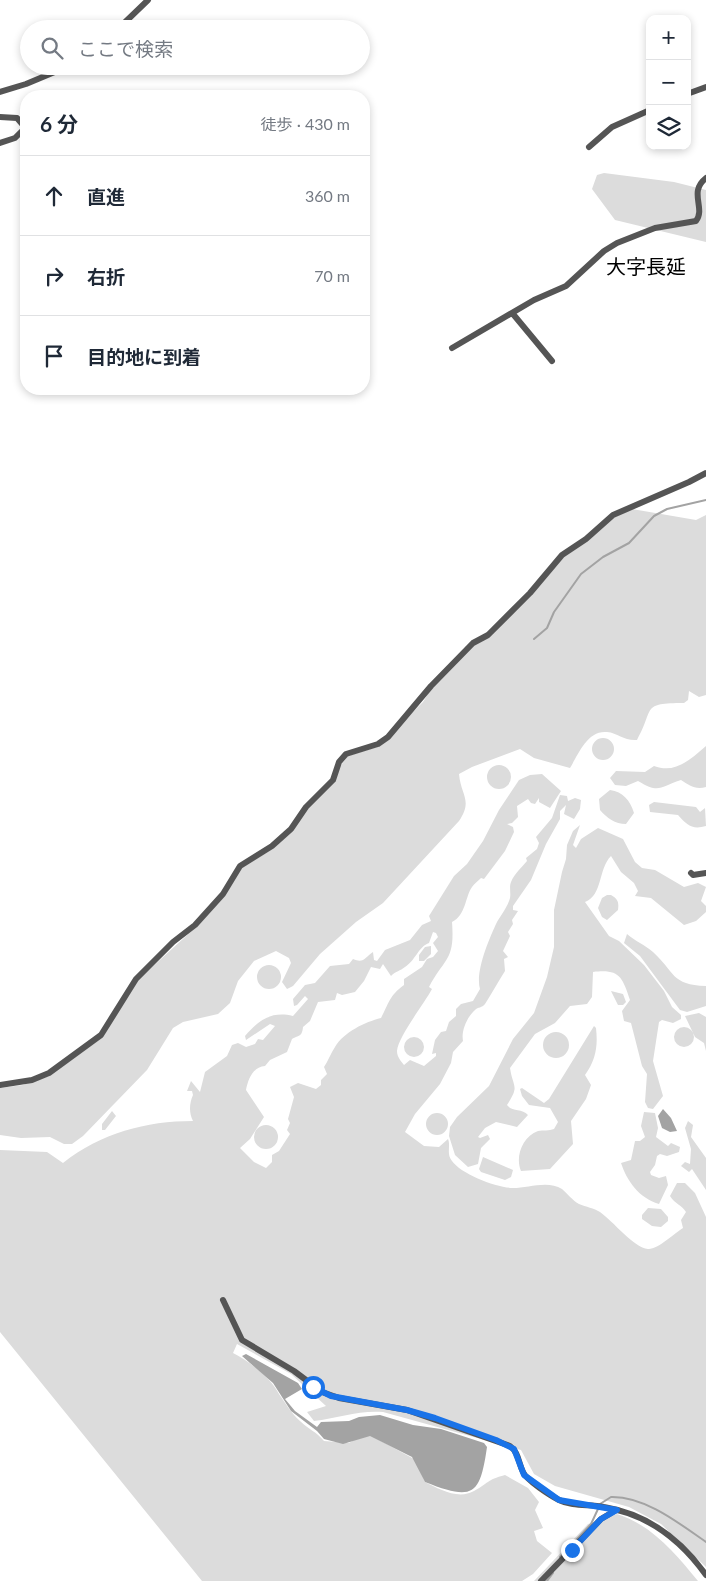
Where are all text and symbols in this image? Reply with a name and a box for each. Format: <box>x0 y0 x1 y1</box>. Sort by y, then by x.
map controls <box>646 15 691 150</box>
button: + <box>646 15 691 60</box>
search box <box>20 20 370 75</box>
icon: search <box>38 34 66 62</box>
text: ここで検索 <box>78 37 173 60</box>
button: − <box>646 60 691 105</box>
button: layers <box>646 105 691 150</box>
text: 6 分 <box>40 111 78 136</box>
text: 徒歩 · 430 m <box>261 114 350 133</box>
icon: ahead <box>40 182 68 210</box>
text: 直進 <box>87 185 125 208</box>
text: 360 m <box>305 186 350 205</box>
district label: 大字長延 <box>606 254 686 278</box>
icon: right <box>40 262 68 290</box>
text: 右折 <box>87 265 125 288</box>
text: 70 m <box>314 266 350 285</box>
icon: arrive <box>40 342 68 370</box>
text: 目的地に到着 <box>87 345 201 368</box>
route start <box>302 1376 325 1399</box>
route end <box>561 1539 584 1562</box>

